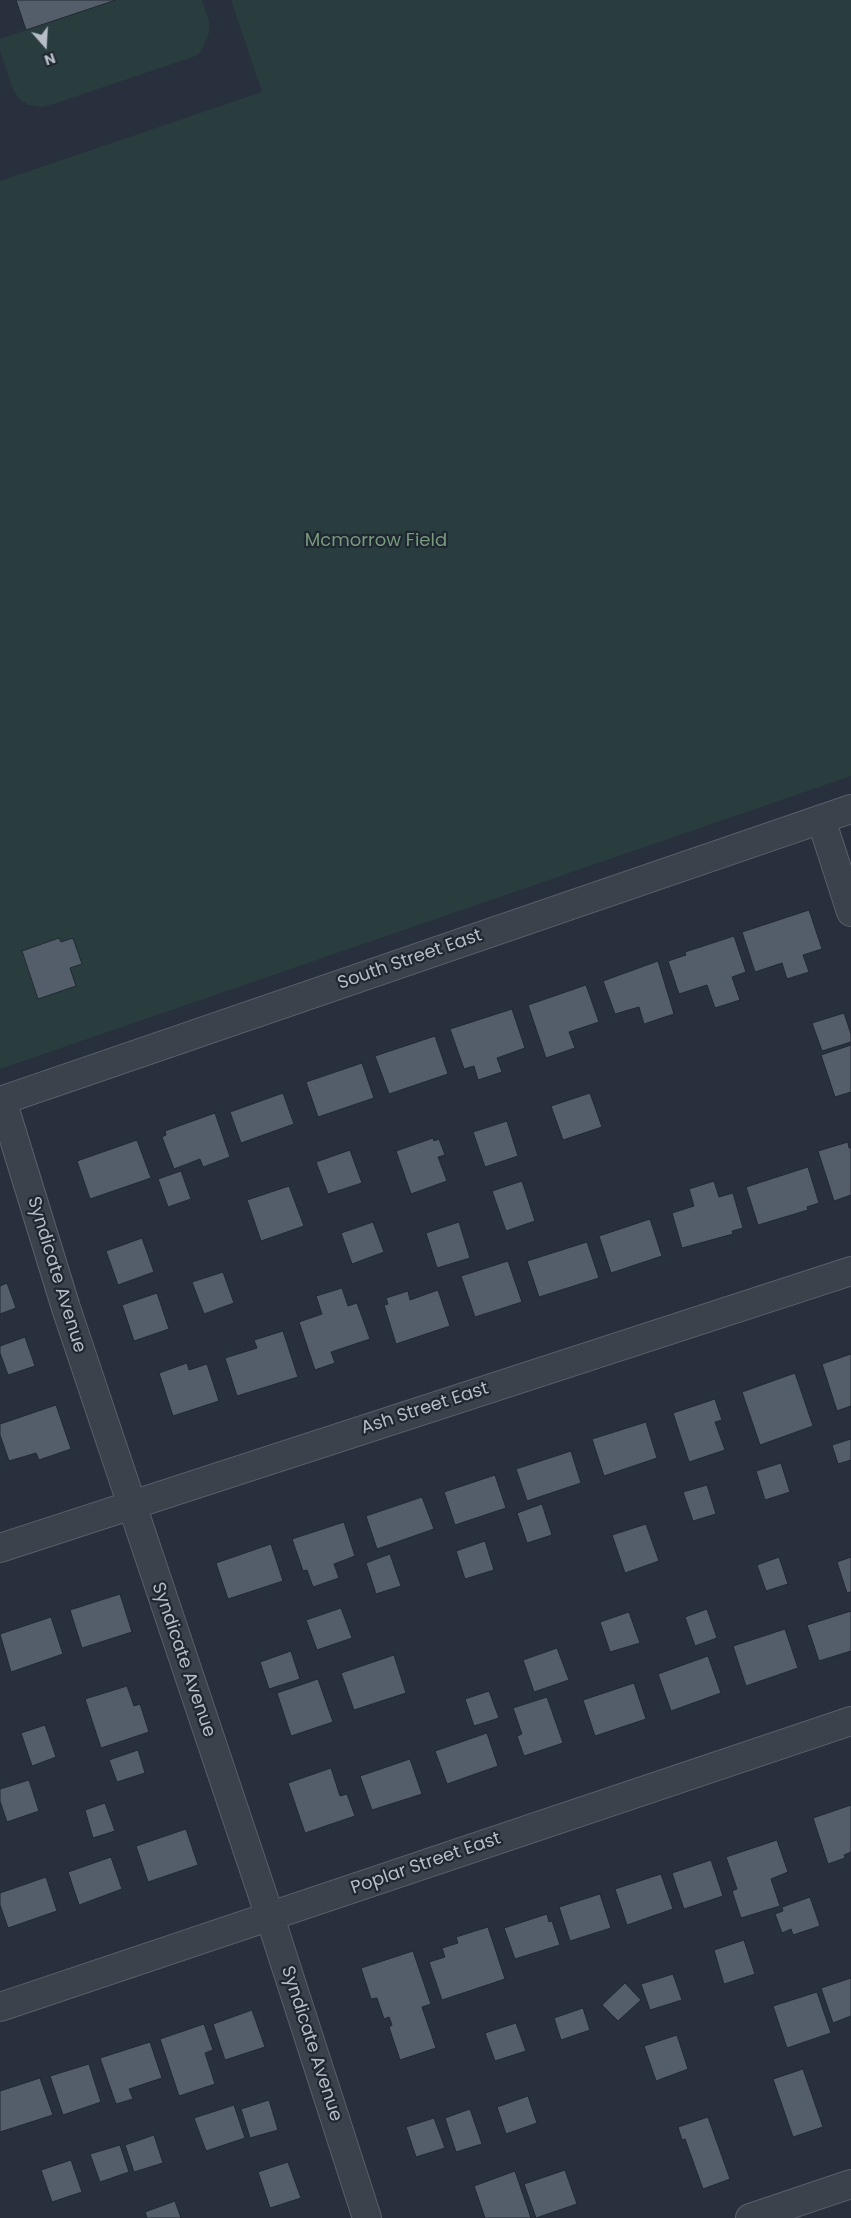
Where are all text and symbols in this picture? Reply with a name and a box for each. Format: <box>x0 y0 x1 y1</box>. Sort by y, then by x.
north arrow <box>20 20 70 70</box>
text: N <box>42 48 58 70</box>
park label: Mcmorrow Field <box>305 530 447 552</box>
street label: South Street East <box>335 925 485 995</box>
street label: Syndicate Avenue <box>22 1194 90 1356</box>
street label: Ash Street East <box>359 1378 491 1440</box>
street label: Syndicate Avenue <box>146 1580 220 1740</box>
street label: Poplar Street East <box>348 1828 504 1900</box>
street label: Syndicate Avenue <box>276 1964 346 2124</box>

